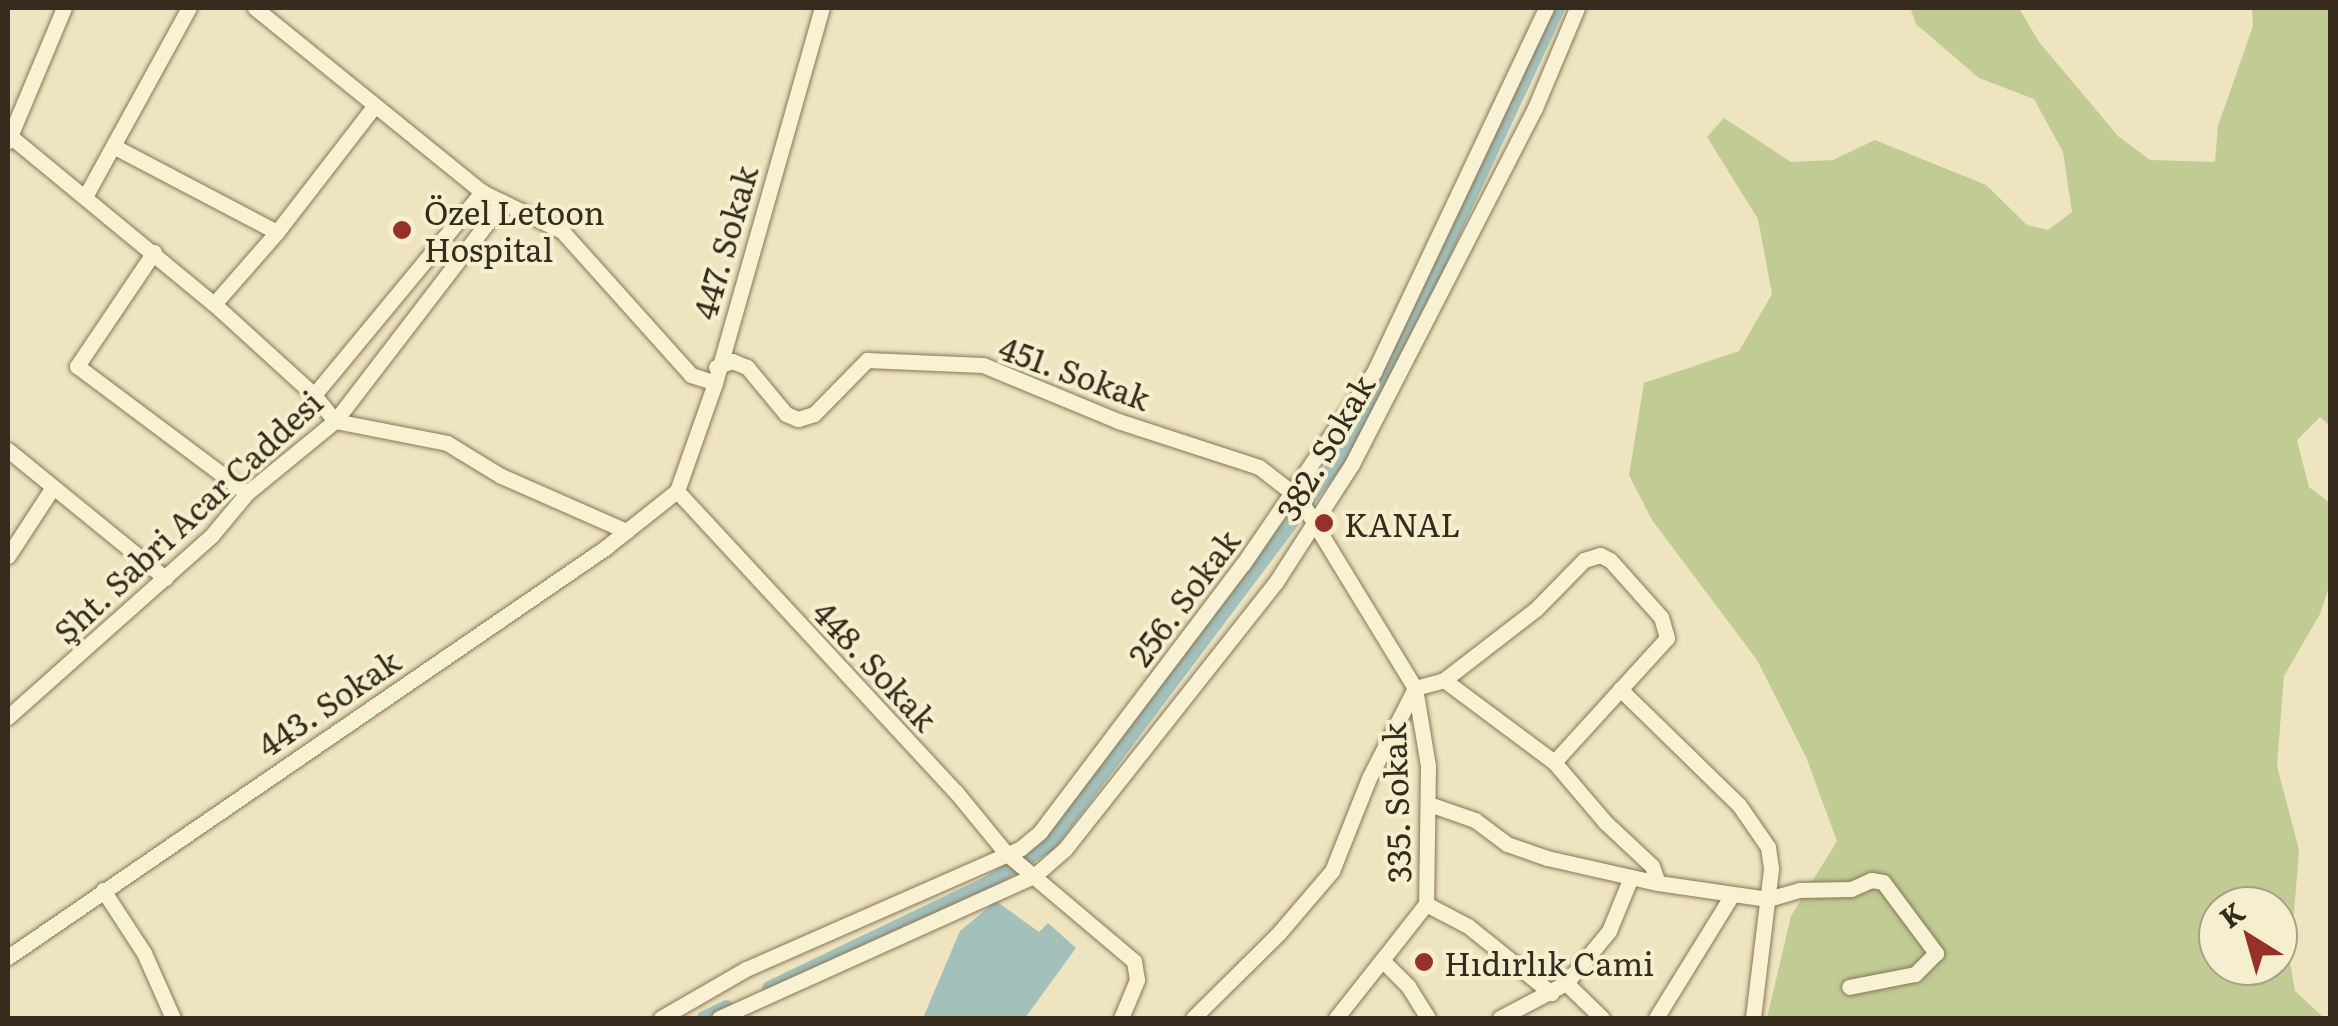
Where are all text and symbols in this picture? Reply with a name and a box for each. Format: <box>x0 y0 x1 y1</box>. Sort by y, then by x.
street label: 447. Sokak <box>684 161 764 323</box>
place label: Özel Letoon Hospital <box>424 193 605 268</box>
marker: Özel Letoon Hospital <box>389 217 415 243</box>
street label: 451. Sokak <box>994 327 1156 417</box>
street label: 382. Sokak <box>1267 368 1381 526</box>
street label: Şht. Sabri Acar Caddesi <box>45 382 329 650</box>
place label: KANAL <box>1344 504 1461 542</box>
marker: KANAL <box>1313 512 1335 534</box>
street label: 256. Sokak <box>1119 521 1247 673</box>
street label: 448. Sokak <box>806 592 946 738</box>
street label: 443. Sokak <box>250 640 406 764</box>
street label: 335. Sokak <box>1373 722 1417 884</box>
north arrow <box>2198 886 2298 986</box>
text: K <box>2210 890 2253 937</box>
place label: Hıdırlık Cami <box>1444 943 1654 981</box>
marker: Hıdırlık Cami <box>1413 951 1435 973</box>

